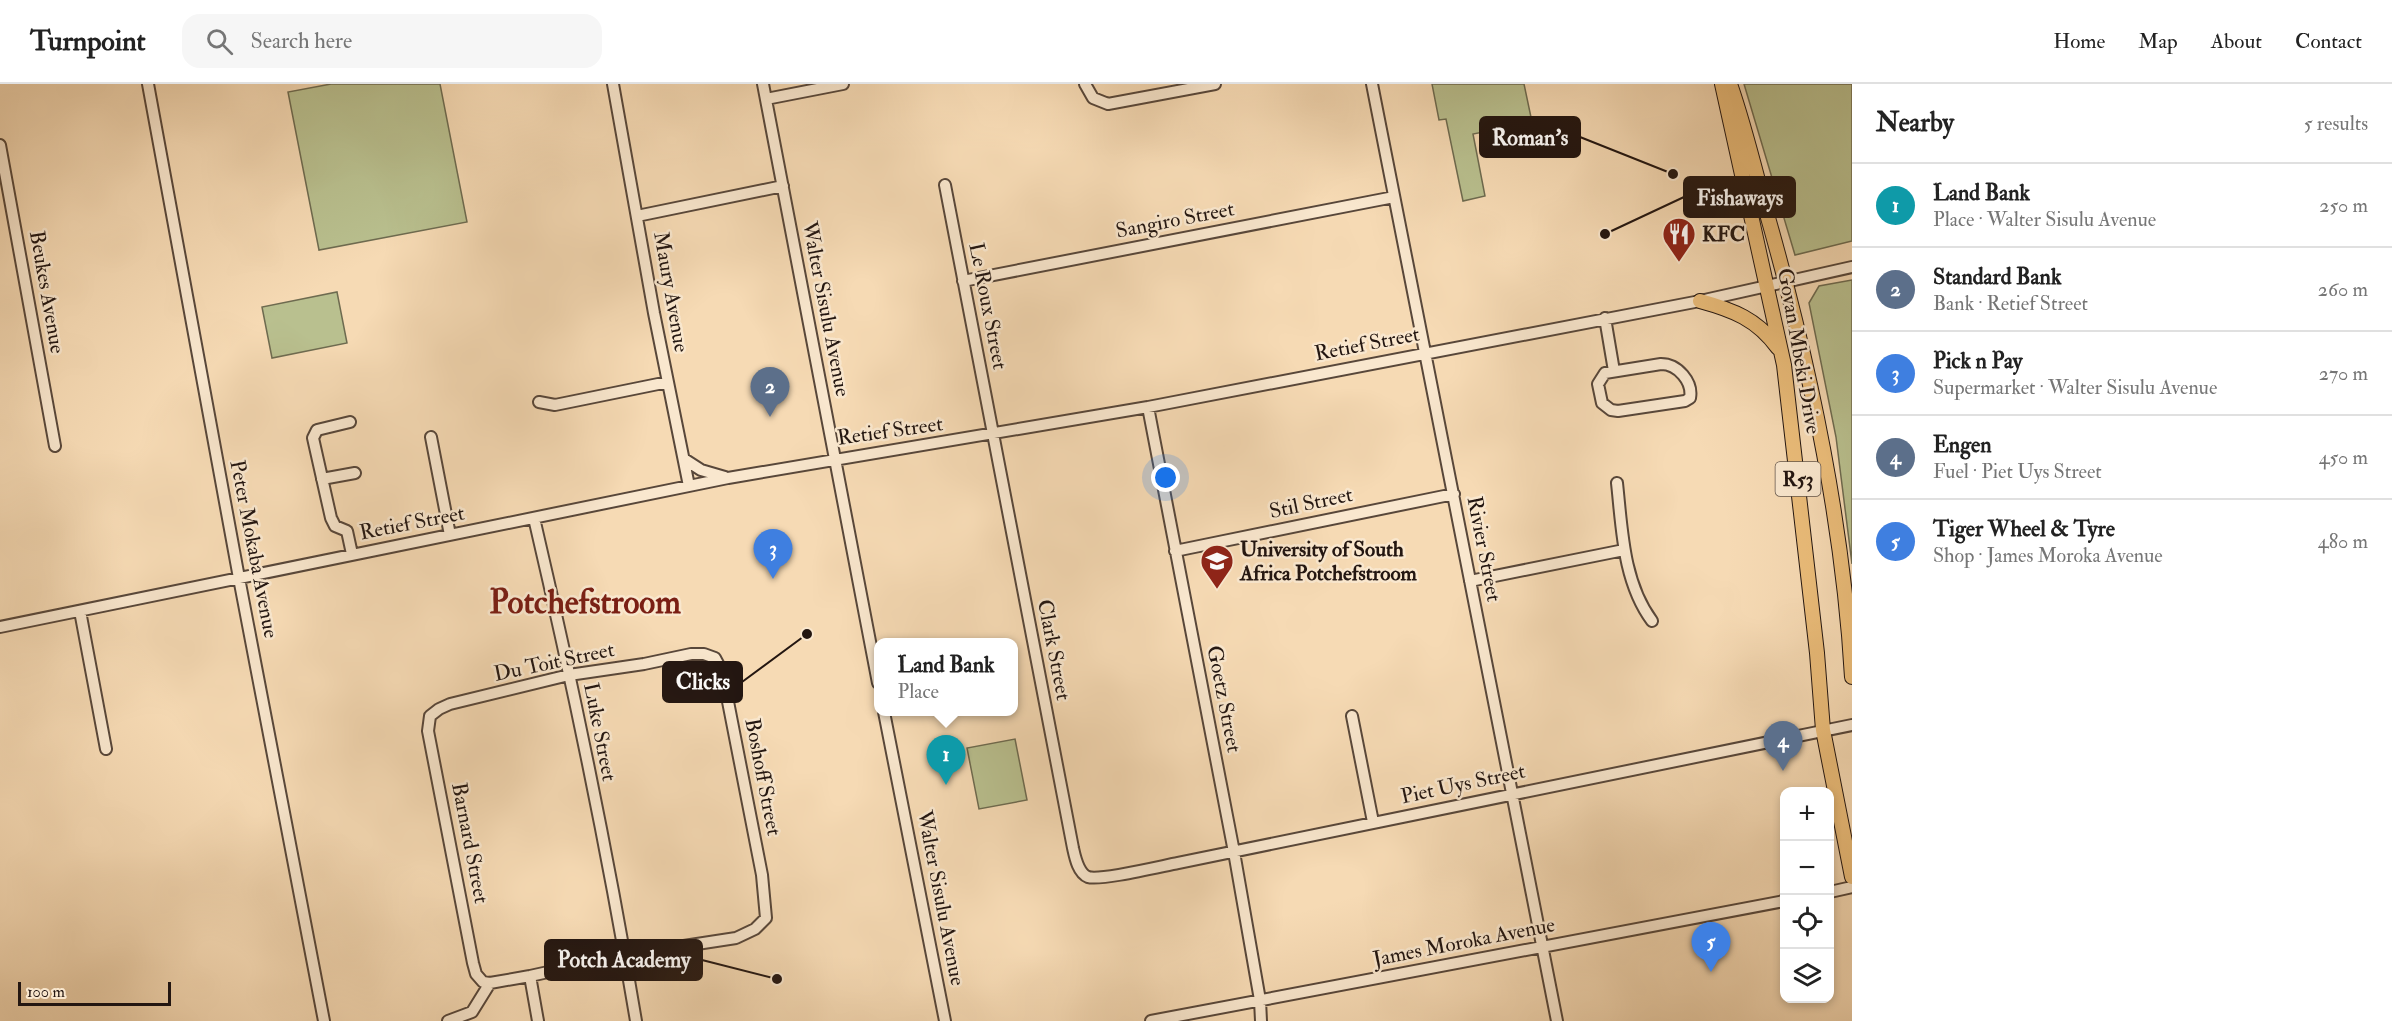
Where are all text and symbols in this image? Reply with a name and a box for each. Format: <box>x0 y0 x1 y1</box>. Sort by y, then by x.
search box <box>182 14 602 68</box>
text: Turnpoint <box>30 24 146 59</box>
icon: search <box>203 25 236 58</box>
text: Search here <box>251 27 352 55</box>
text: Home <box>2053 28 2105 55</box>
text: Map <box>2138 28 2178 55</box>
text: About <box>2211 28 2262 55</box>
text: Contact <box>2295 28 2362 55</box>
text: Nearby <box>1876 107 1954 139</box>
text: 5 results <box>2304 111 2368 136</box>
callout: Roman's <box>1480 117 1580 157</box>
text: Roman's <box>1492 124 1569 152</box>
callout: Fishaways <box>1684 177 1795 217</box>
text: Land Bank <box>1933 179 2030 207</box>
text: Fishaways <box>1697 184 1784 213</box>
text: 1 <box>1892 193 1899 218</box>
text: 250 m <box>2319 193 2368 218</box>
street label: Sangiro Street <box>1114 195 1237 245</box>
text: Place · Walter Sisulu Avenue <box>1933 207 2156 232</box>
restaurant icon: KFC <box>1661 216 1697 263</box>
street label: Walter Sisulu Avenue <box>796 218 856 399</box>
place label: KFC <box>1702 221 1745 248</box>
street label: Beukes Avenue <box>23 228 71 356</box>
street label: Maury Avenue <box>647 230 695 355</box>
street label: Le Roux Street <box>962 240 1014 372</box>
text: Standard Bank <box>1933 263 2061 291</box>
street label: Govan Mbeki Drive <box>1771 266 1827 436</box>
text: 2 <box>1890 277 1901 302</box>
text: 260 m <box>2318 277 2368 302</box>
text: Bank · Retief Street <box>1933 291 2088 316</box>
street label: Retief Street <box>1312 321 1422 367</box>
text: Pick n Pay <box>1933 347 2022 375</box>
text: 3 <box>1892 361 1899 386</box>
text: 270 m <box>2319 361 2368 386</box>
pin: 2 <box>750 368 790 417</box>
text: Supermarket · Walter Sisulu Avenue <box>1933 375 2217 400</box>
street label: Retief Street <box>835 410 945 452</box>
text: Engen <box>1933 431 1992 459</box>
text: 4 <box>1890 445 1901 470</box>
text: 450 m <box>2319 445 2368 470</box>
street label: Peter Mokaba Avenue <box>223 458 285 641</box>
text: Fuel · Piet Uys Street <box>1933 459 2102 484</box>
road number: R53 <box>1776 462 1820 496</box>
your location <box>1151 463 1180 492</box>
street label: Stil Street <box>1267 481 1355 525</box>
street label: Rivier Street <box>1461 494 1507 604</box>
street label: Retief Street <box>357 500 467 546</box>
text: Tiger Wheel & Tyre <box>1933 515 2115 543</box>
text: 5 <box>1891 529 1900 554</box>
text: 480 m <box>2318 529 2368 554</box>
pin: 3 <box>754 530 792 579</box>
place label: University of South Africa Potchefstroom <box>1239 536 1418 587</box>
school or university icon: University of South Africa Potchefstroom <box>1199 543 1235 590</box>
text: Shop · James Moroka Avenue <box>1933 543 2163 568</box>
district label: Potchefstroom <box>489 582 681 623</box>
street label: Clark Street <box>1031 597 1077 703</box>
street label: Du Toit Street <box>491 636 617 688</box>
popup <box>874 638 1018 716</box>
street label: Goetz Street <box>1200 643 1248 755</box>
text: Land Bank <box>897 651 995 679</box>
callout: Clicks <box>663 662 742 702</box>
text: Clicks <box>676 668 731 696</box>
text: Place <box>897 679 939 704</box>
street label: Luke Street <box>577 681 623 784</box>
street label: Boshoff Street <box>738 716 788 838</box>
pin: 4 <box>1764 722 1802 771</box>
pin: 1 <box>926 736 966 785</box>
street label: Piet Uys Street <box>1398 758 1528 810</box>
street label: Barnard Street <box>445 780 495 906</box>
map controls <box>1780 787 1834 1003</box>
button: + <box>1780 787 1834 841</box>
street label: Walter Sisulu Avenue <box>911 807 971 988</box>
button: − <box>1780 841 1834 895</box>
button: locate <box>1780 895 1834 949</box>
street label: James Moroka Avenue <box>1370 911 1557 973</box>
pin: 5 <box>1692 922 1730 972</box>
callout: Potch Academy <box>545 940 702 980</box>
text: Potch Academy <box>557 946 692 975</box>
button: layers <box>1780 949 1834 1003</box>
scale bar <box>18 979 171 1006</box>
text: 100 m <box>27 982 65 1002</box>

